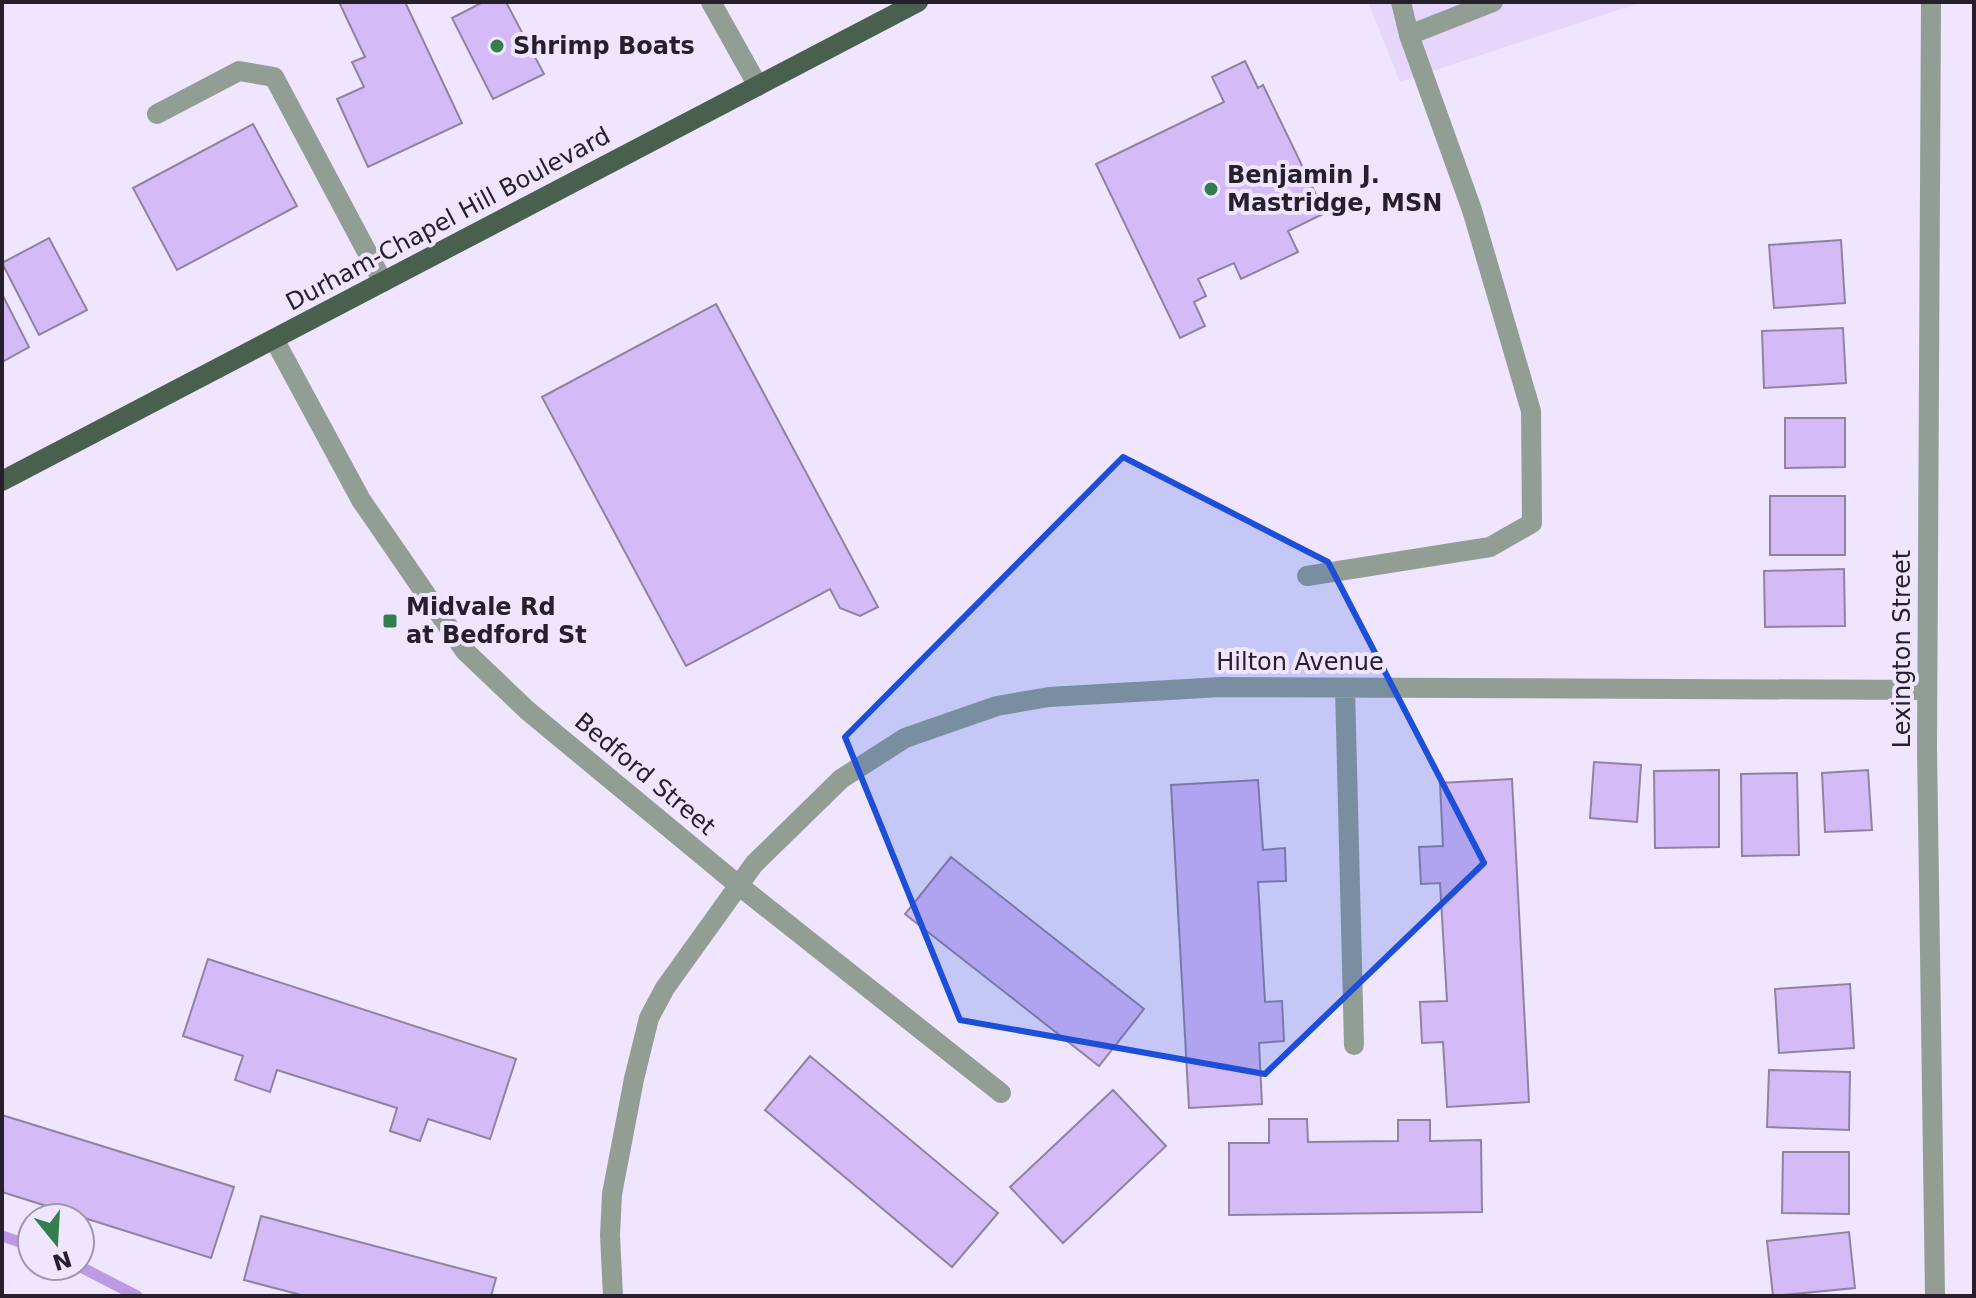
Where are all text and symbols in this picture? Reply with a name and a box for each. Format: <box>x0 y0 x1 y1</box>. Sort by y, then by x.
place label: Shrimp Boats <box>513 32 695 60</box>
marker: Shrimp Boats <box>488 37 506 55</box>
street label: Durham-Chapel Hill Boulevard <box>281 121 615 317</box>
place label: Benjamin J. Mastridge, MSN <box>1227 161 1442 217</box>
marker: Benjamin J. Mastridge, MSN <box>1202 180 1220 198</box>
street label: Lexington Street <box>1888 550 1916 748</box>
place label: Midvale Rd at Bedford St <box>406 593 587 649</box>
marker: Midvale Rd at Bedford St <box>381 612 399 630</box>
street label: Hilton Avenue <box>1216 648 1384 676</box>
street label: Bedford Street <box>569 707 721 841</box>
north arrow <box>16 1202 96 1282</box>
text: N <box>49 1246 75 1275</box>

